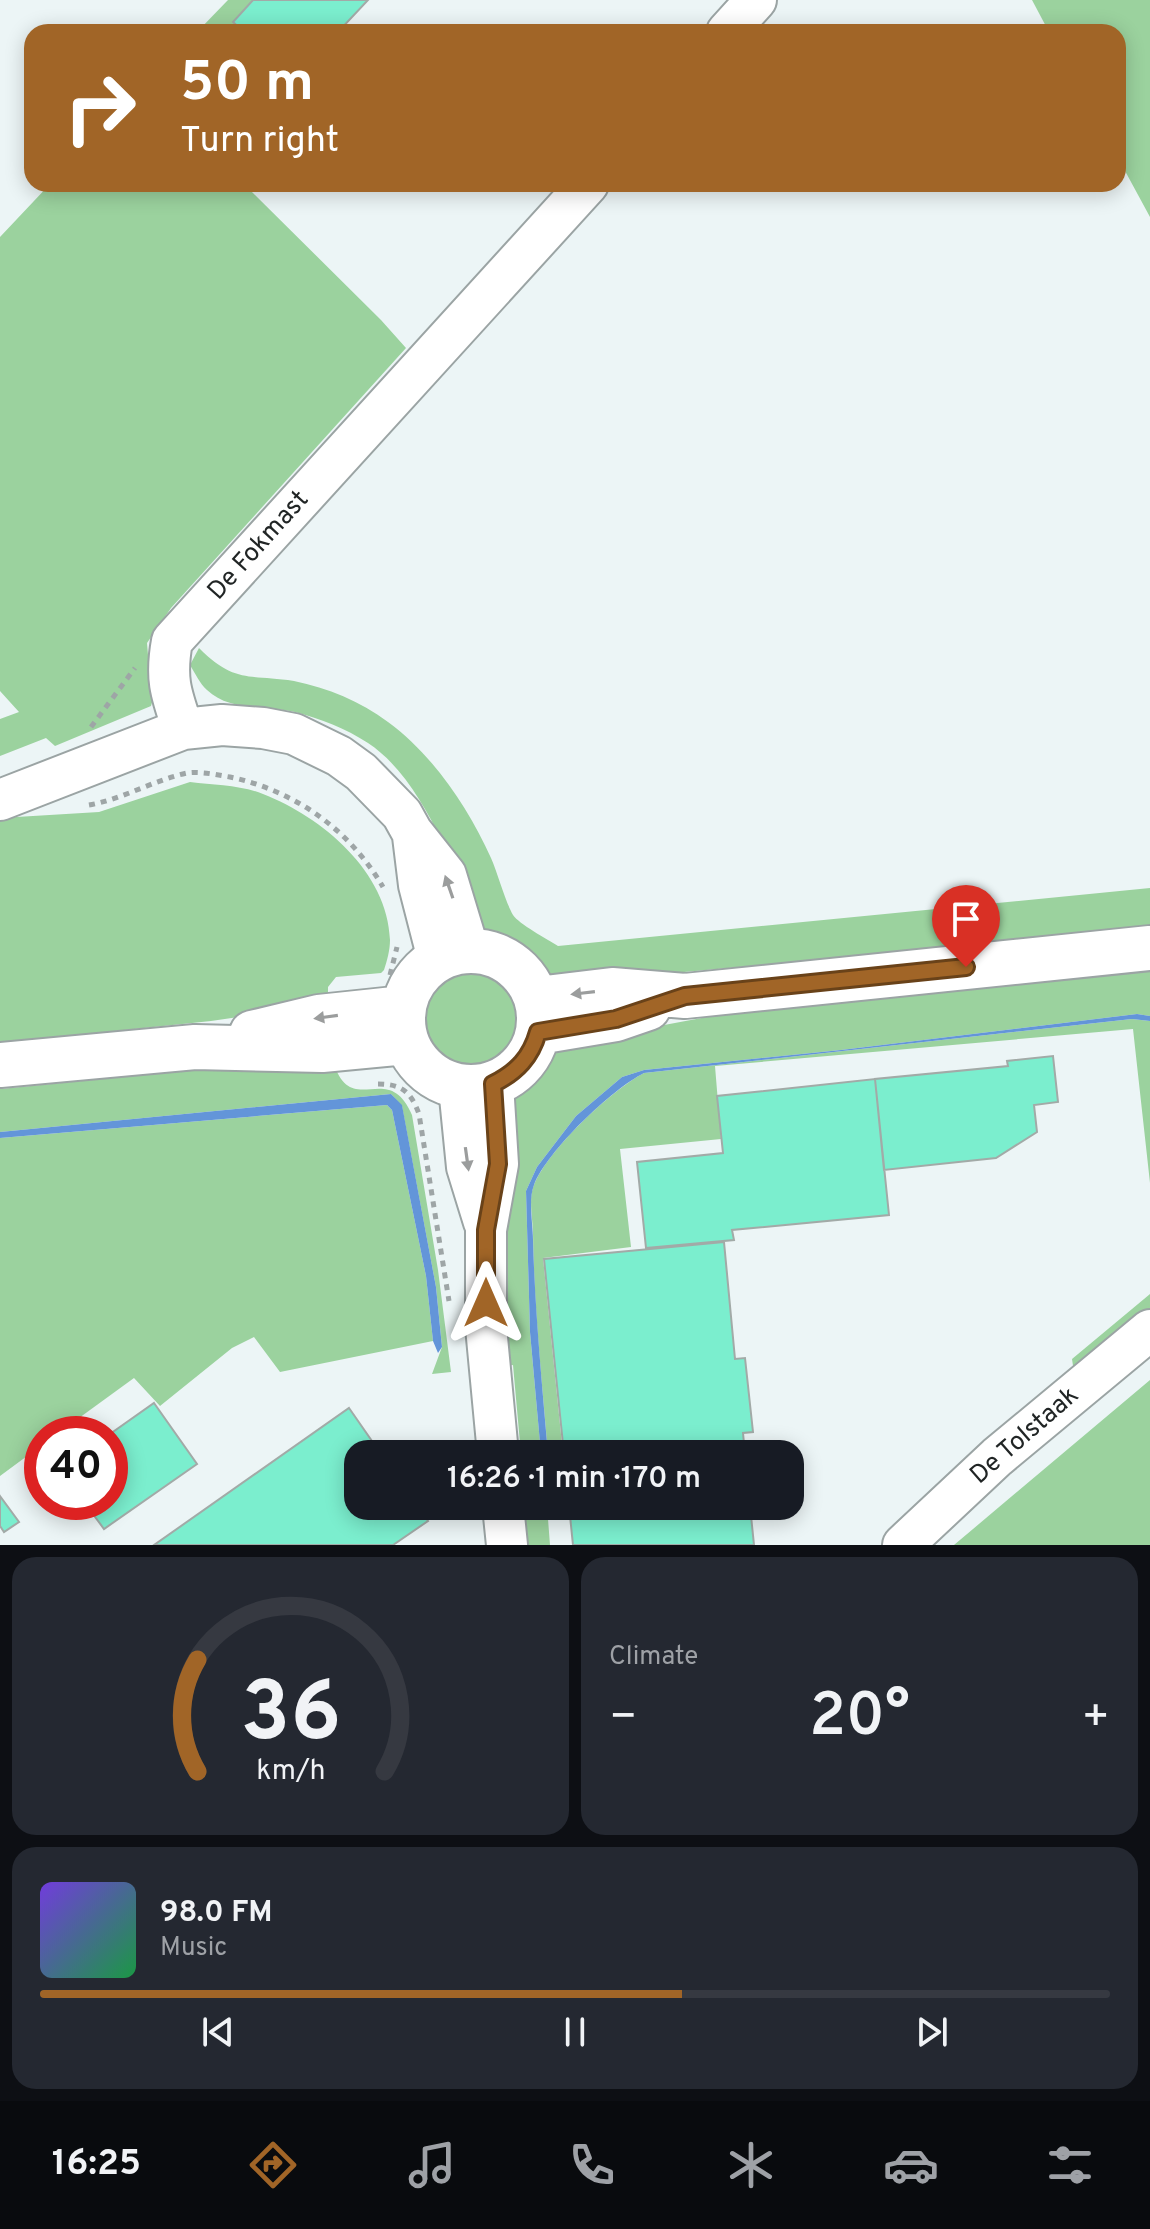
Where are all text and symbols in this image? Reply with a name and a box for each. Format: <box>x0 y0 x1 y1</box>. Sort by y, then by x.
text: 50 m <box>180 50 314 120</box>
icon: right <box>48 56 152 160</box>
text: Turn right <box>180 119 339 165</box>
street label: De Fokmast <box>201 484 317 608</box>
one-way arrow <box>442 875 455 899</box>
pin <box>932 885 1000 967</box>
icon: arrive <box>944 897 988 941</box>
one-way arrow <box>570 987 595 1000</box>
one-way arrow <box>313 1011 338 1024</box>
one-way arrow <box>461 1147 474 1172</box>
position arrow <box>444 1261 528 1345</box>
street label: De Tolstaak <box>964 1380 1086 1492</box>
speed limit sign: 40 <box>24 1416 128 1520</box>
text: 16:26 · 1 min · 170 m <box>447 1461 701 1498</box>
text: Climate <box>609 1641 698 1674</box>
text: 36 <box>240 1665 341 1770</box>
text: 20° <box>809 1681 910 1757</box>
text: − <box>609 1691 637 1747</box>
text: + <box>1082 1691 1110 1747</box>
text: km/h <box>256 1754 325 1790</box>
text: 98.0 FM <box>160 1895 273 1932</box>
text: Music <box>160 1932 227 1965</box>
icon: previous <box>196 2010 240 2054</box>
icon: pause <box>553 2010 597 2054</box>
icon: next <box>910 2010 954 2054</box>
icon: directions <box>245 2137 301 2193</box>
icon: music <box>404 2137 460 2193</box>
icon: phone <box>564 2137 620 2193</box>
icon: climate <box>723 2137 779 2193</box>
icon: car <box>883 2137 939 2193</box>
icon: filters <box>1042 2137 1098 2193</box>
text: 16:25 <box>52 2142 141 2188</box>

